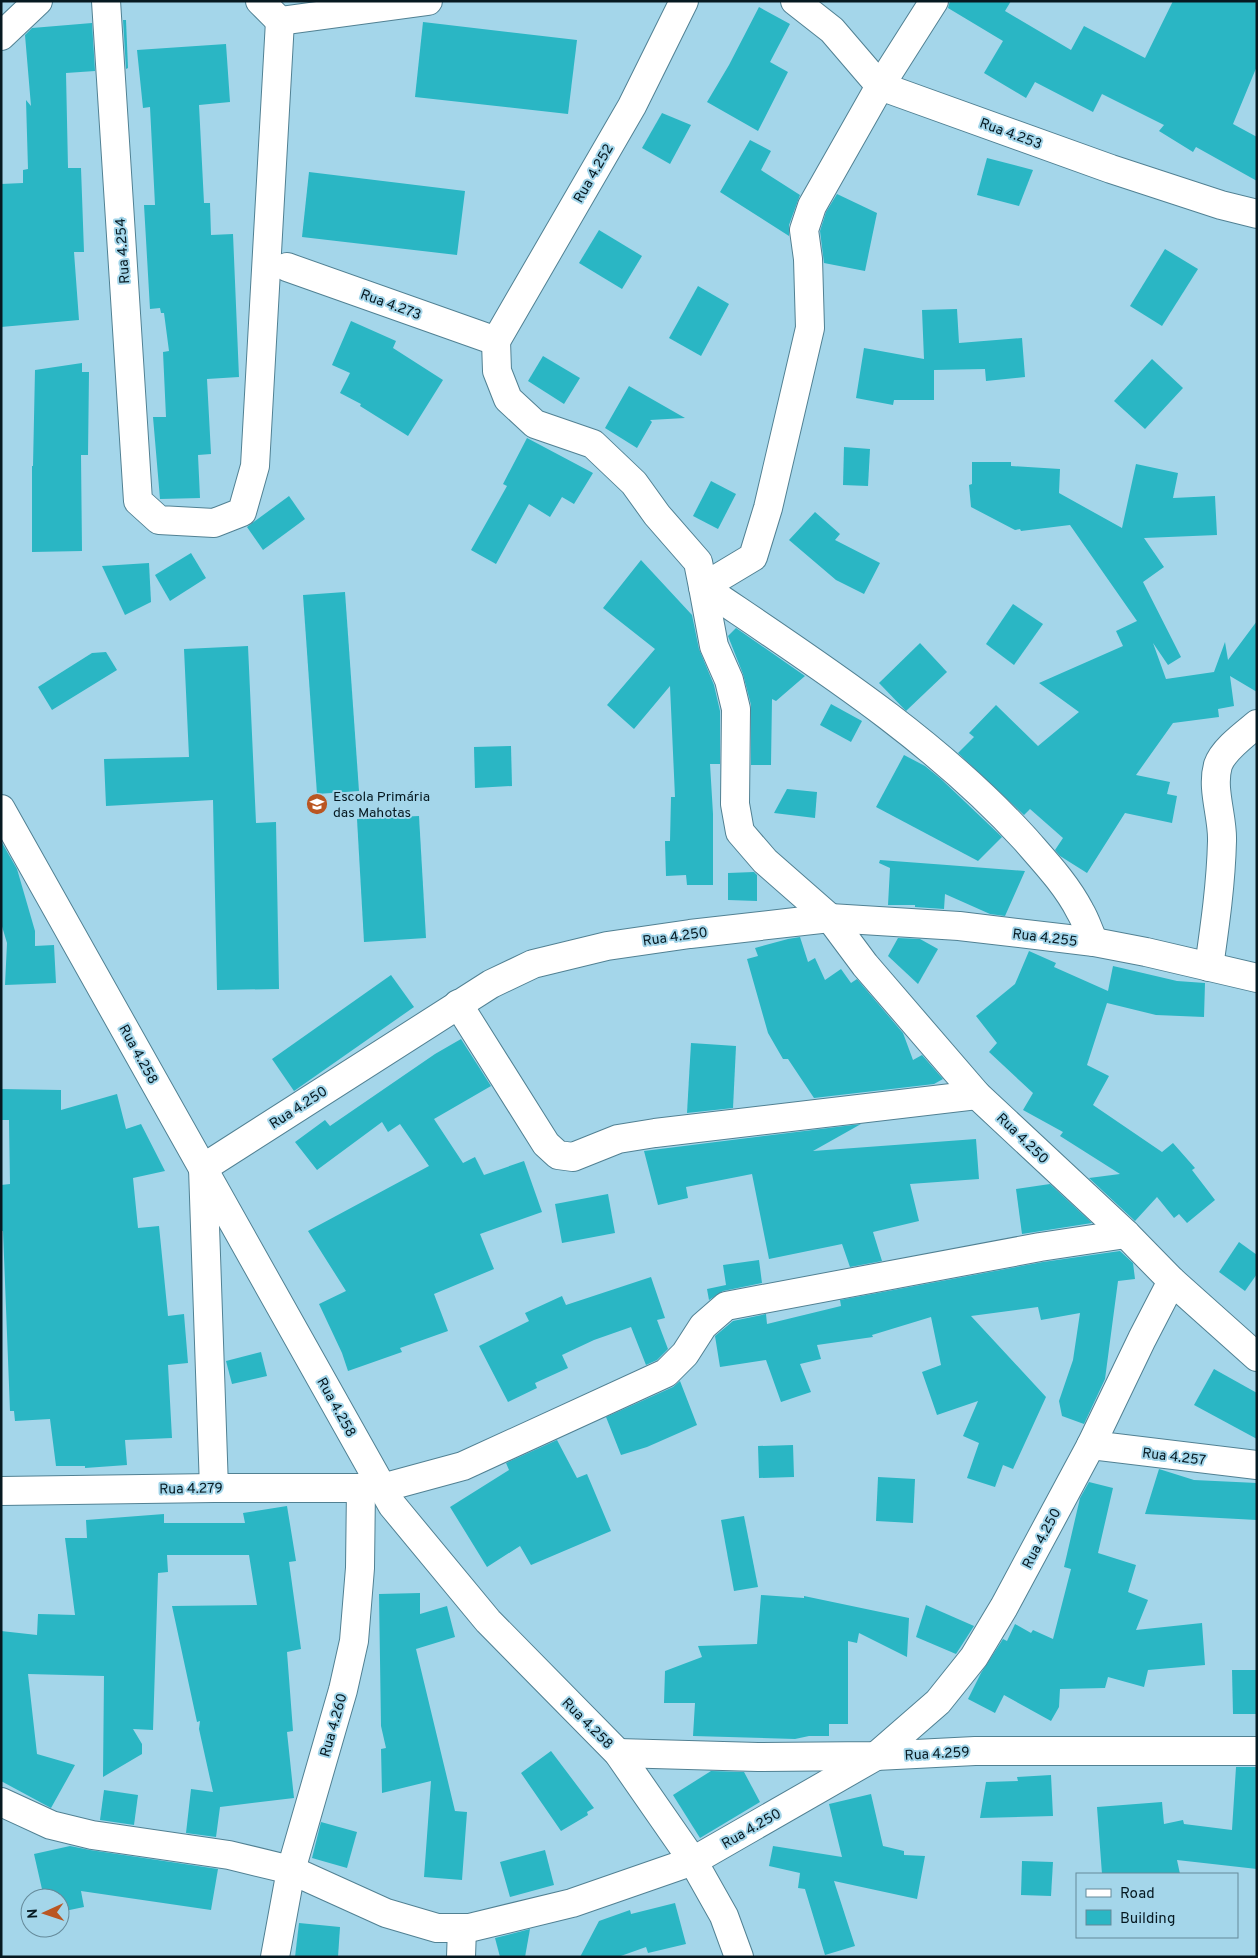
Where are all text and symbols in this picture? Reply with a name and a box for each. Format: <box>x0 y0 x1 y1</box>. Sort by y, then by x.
street label: Rua 4.253 <box>977 115 1044 154</box>
street label: Rua 4.252 <box>571 141 618 206</box>
street label: Rua 4.254 <box>113 217 134 284</box>
street label: Rua 4.273 <box>358 287 423 324</box>
place label: Escola Primária das Mahotas <box>333 789 430 822</box>
school or university icon: Escola Primária das Mahotas <box>305 792 329 816</box>
street label: Rua 4.250 <box>641 924 709 950</box>
street label: Rua 4.255 <box>1011 926 1078 951</box>
street label: Rua 4.258 <box>114 1022 161 1087</box>
street label: Rua 4.250 <box>267 1083 331 1133</box>
street label: Rua 4.250 <box>992 1110 1052 1168</box>
street label: Rua 4.258 <box>312 1375 359 1440</box>
street label: Rua 4.257 <box>1141 1445 1207 1470</box>
street label: Rua 4.279 <box>159 1480 223 1499</box>
street label: Rua 4.250 <box>1019 1506 1065 1572</box>
street label: Rua 4.260 <box>317 1692 352 1759</box>
street label: Rua 4.258 <box>558 1695 616 1753</box>
street label: Rua 4.259 <box>904 1744 970 1765</box>
street label: Rua 4.250 <box>719 1805 784 1853</box>
legend <box>1076 1873 1238 1938</box>
text: Road <box>1120 1885 1155 1904</box>
north arrow <box>20 1888 70 1938</box>
text: N <box>25 1908 42 1919</box>
text: Building <box>1120 1910 1175 1929</box>

